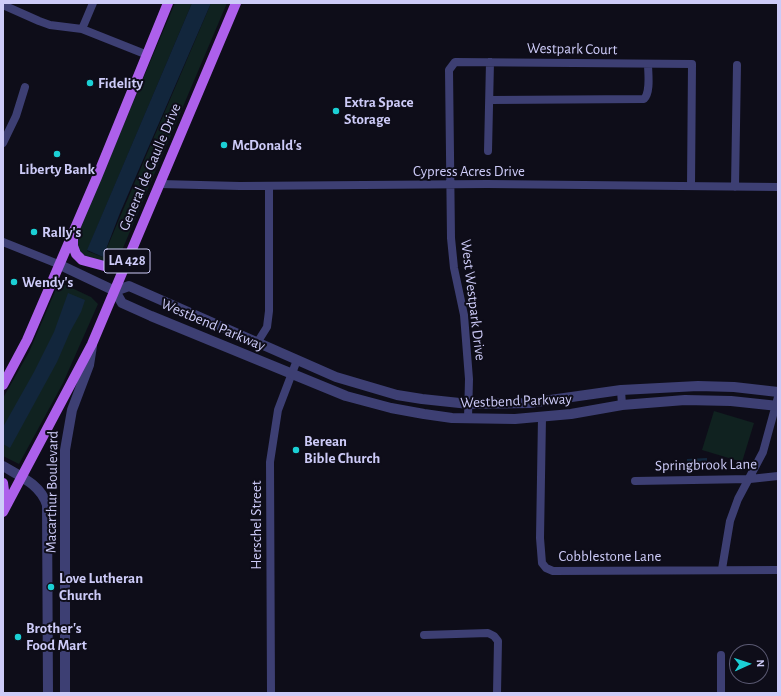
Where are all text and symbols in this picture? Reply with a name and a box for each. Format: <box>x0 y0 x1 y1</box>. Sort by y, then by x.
street label: Westpark Court <box>527 39 617 59</box>
place label: Fidelity <box>98 74 143 92</box>
marker: Fidelity <box>85 78 95 88</box>
place label: Extra Space Storage <box>344 93 413 128</box>
street label: General de Gaulle Drive <box>115 101 185 233</box>
marker: Extra Space Storage <box>331 106 341 116</box>
place label: McDonald's <box>232 136 302 154</box>
marker: McDonald's <box>219 140 229 150</box>
marker: Liberty Bank <box>52 149 62 159</box>
place label: Liberty Bank <box>19 160 95 178</box>
street label: Cypress Acres Drive <box>413 162 525 180</box>
place label: Rally's <box>42 223 81 241</box>
marker: Rally's <box>29 227 39 237</box>
street label: West Westpark Drive <box>457 238 489 362</box>
road number: LA 428 <box>104 249 150 273</box>
place label: Wendy's <box>22 273 73 291</box>
marker: Wendy's <box>9 277 19 287</box>
street label: Westbend Parkway <box>158 295 268 355</box>
street label: Westbend Parkway <box>460 390 572 412</box>
street label: Macarthur Boulevard <box>42 431 62 553</box>
place label: Berean Bible Church <box>304 432 380 467</box>
marker: Berean Bible Church <box>291 445 301 455</box>
street label: Springbrook Lane <box>655 455 757 475</box>
street label: Herschel Street <box>247 480 265 570</box>
street label: Cobblestone Lane <box>558 547 662 565</box>
place label: Love Lutheran Church <box>59 569 143 604</box>
marker: Love Lutheran Church <box>46 582 56 592</box>
place label: Brother's Food Mart <box>26 619 87 654</box>
marker: Brother's Food Mart <box>13 632 23 642</box>
north arrow <box>729 644 769 684</box>
text: N <box>755 659 766 668</box>

